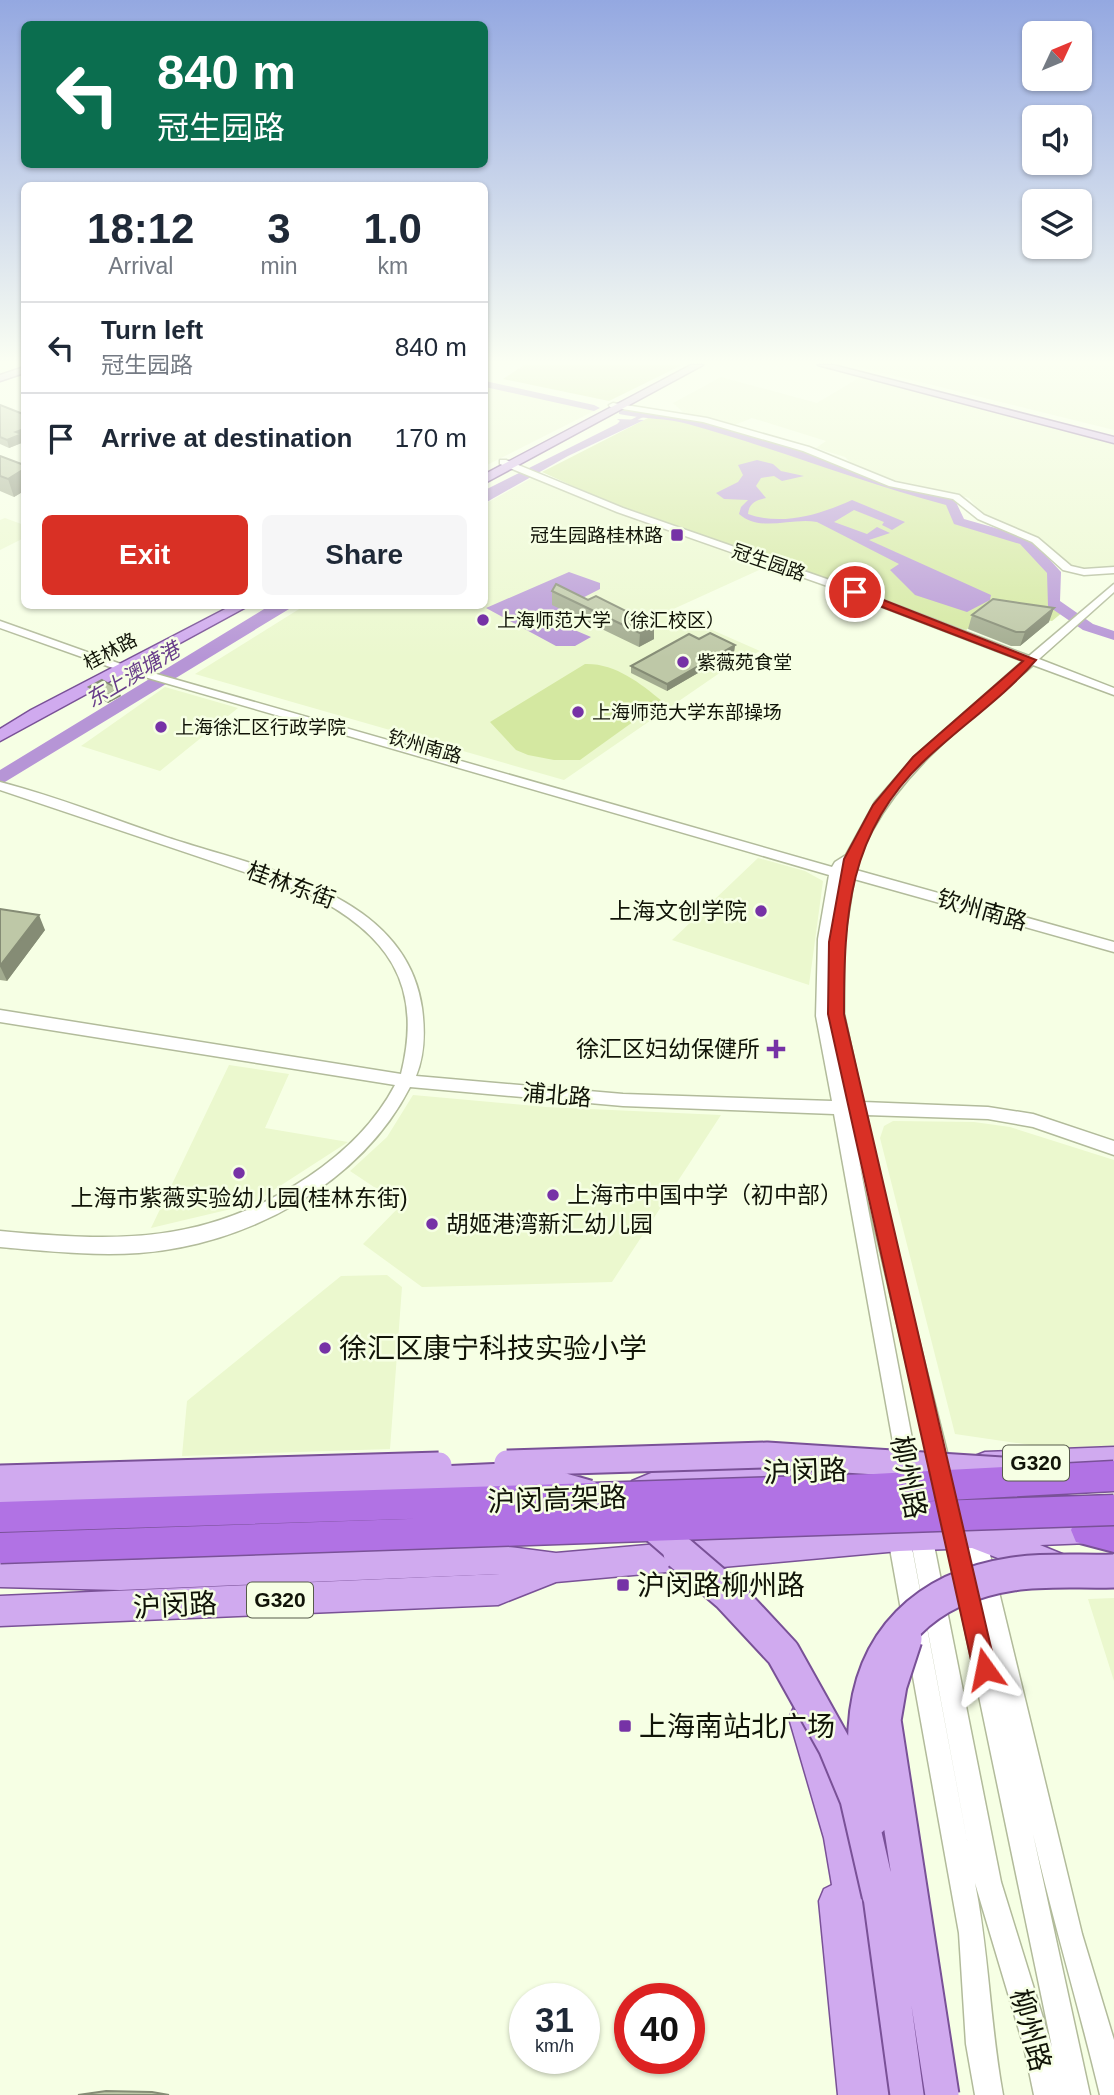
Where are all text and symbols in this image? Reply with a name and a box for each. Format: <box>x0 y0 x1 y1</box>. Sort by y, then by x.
north arrow <box>1022 21 1092 91</box>
map controls <box>1022 21 1092 259</box>
text: 840 m <box>157 45 296 99</box>
icon: left <box>42 49 133 140</box>
button: sound <box>1022 105 1092 175</box>
text: 冠生园路 <box>157 110 285 146</box>
button: layers <box>1022 189 1092 259</box>
text: 18:12 <box>87 205 194 252</box>
text: 3 <box>267 205 291 252</box>
text: 1.0 <box>364 205 422 252</box>
text: Arrival <box>108 253 173 279</box>
text: min <box>260 253 298 279</box>
text: km <box>377 253 408 279</box>
text: Turn left <box>101 315 203 345</box>
icon: left <box>42 329 80 367</box>
text: 840 m <box>395 332 467 362</box>
text: 冠生园路 <box>101 352 193 378</box>
icon: arrive <box>42 420 80 458</box>
text: Arrive at destination <box>101 423 352 453</box>
text: 170 m <box>395 423 467 453</box>
button: Exit <box>42 515 248 595</box>
button: Share <box>262 515 467 595</box>
place label: 冠生园路桂林路 <box>530 525 663 546</box>
marker: 冠生园路桂林路 <box>669 527 685 543</box>
street label: 冠生园路 <box>729 540 808 585</box>
pin <box>825 562 885 622</box>
icon: arrive <box>836 573 874 611</box>
place label: 上海师范大学（徐汇校区） <box>497 610 725 631</box>
marker: 上海师范大学（徐汇校区） <box>475 612 491 628</box>
street label: 桂林路 <box>80 629 140 674</box>
water label: 东上澳塘港 <box>82 636 186 711</box>
place label: 紫薇苑食堂 <box>697 652 792 673</box>
marker: 紫薇苑食堂 <box>675 654 691 670</box>
place label: 上海师范大学东部操场 <box>592 702 782 723</box>
marker: 上海师范大学东部操场 <box>570 704 586 720</box>
place label: 上海徐汇区行政学院 <box>175 717 346 738</box>
marker: 上海徐汇区行政学院 <box>153 719 169 735</box>
street label: 钦州南路 <box>385 726 464 767</box>
street label: 桂林东街 <box>243 857 339 913</box>
street label: 钦州南路 <box>934 885 1030 935</box>
place label: 上海文创学院 <box>609 898 747 924</box>
marker: 上海文创学院 <box>753 903 769 919</box>
place label: 徐汇区妇幼保健所 <box>576 1036 760 1062</box>
marker: 徐汇区妇幼保健所 <box>766 1039 786 1059</box>
street label: 浦北路 <box>521 1079 593 1111</box>
marker: 上海市紫薇实验幼儿园(桂林东街) <box>231 1165 247 1181</box>
place label: 上海市中国中学（初中部） <box>567 1182 843 1208</box>
place label: 上海市紫薇实验幼儿园(桂林东街) <box>70 1185 408 1211</box>
marker: 上海市中国中学（初中部） <box>545 1187 561 1203</box>
place label: 胡姬港湾新汇幼儿园 <box>446 1211 653 1237</box>
marker: 胡姬港湾新汇幼儿园 <box>424 1216 440 1232</box>
place label: 徐汇区康宁科技实验小学 <box>339 1333 647 1364</box>
marker: 徐汇区康宁科技实验小学 <box>317 1340 333 1356</box>
street label: 柳州路 <box>885 1433 932 1521</box>
road number: G320 <box>1003 1446 1069 1480</box>
street label: 沪闵路 <box>762 1455 848 1488</box>
street label: 沪闵高架路 <box>487 1482 628 1517</box>
place label: 沪闵路柳州路 <box>637 1570 805 1601</box>
marker: 沪闵路柳州路 <box>615 1577 631 1593</box>
road number: G320 <box>247 1582 313 1618</box>
street label: 沪闵路 <box>132 1588 218 1623</box>
position arrow <box>948 1632 1022 1706</box>
place label: 上海南站北广场 <box>639 1711 835 1742</box>
marker: 上海南站北广场 <box>617 1718 633 1734</box>
speed limit sign: 40 <box>614 1983 705 2074</box>
street label: 柳州路 <box>1005 1986 1056 2075</box>
text: 31 <box>535 2000 574 2039</box>
text: km/h <box>535 2036 574 2056</box>

